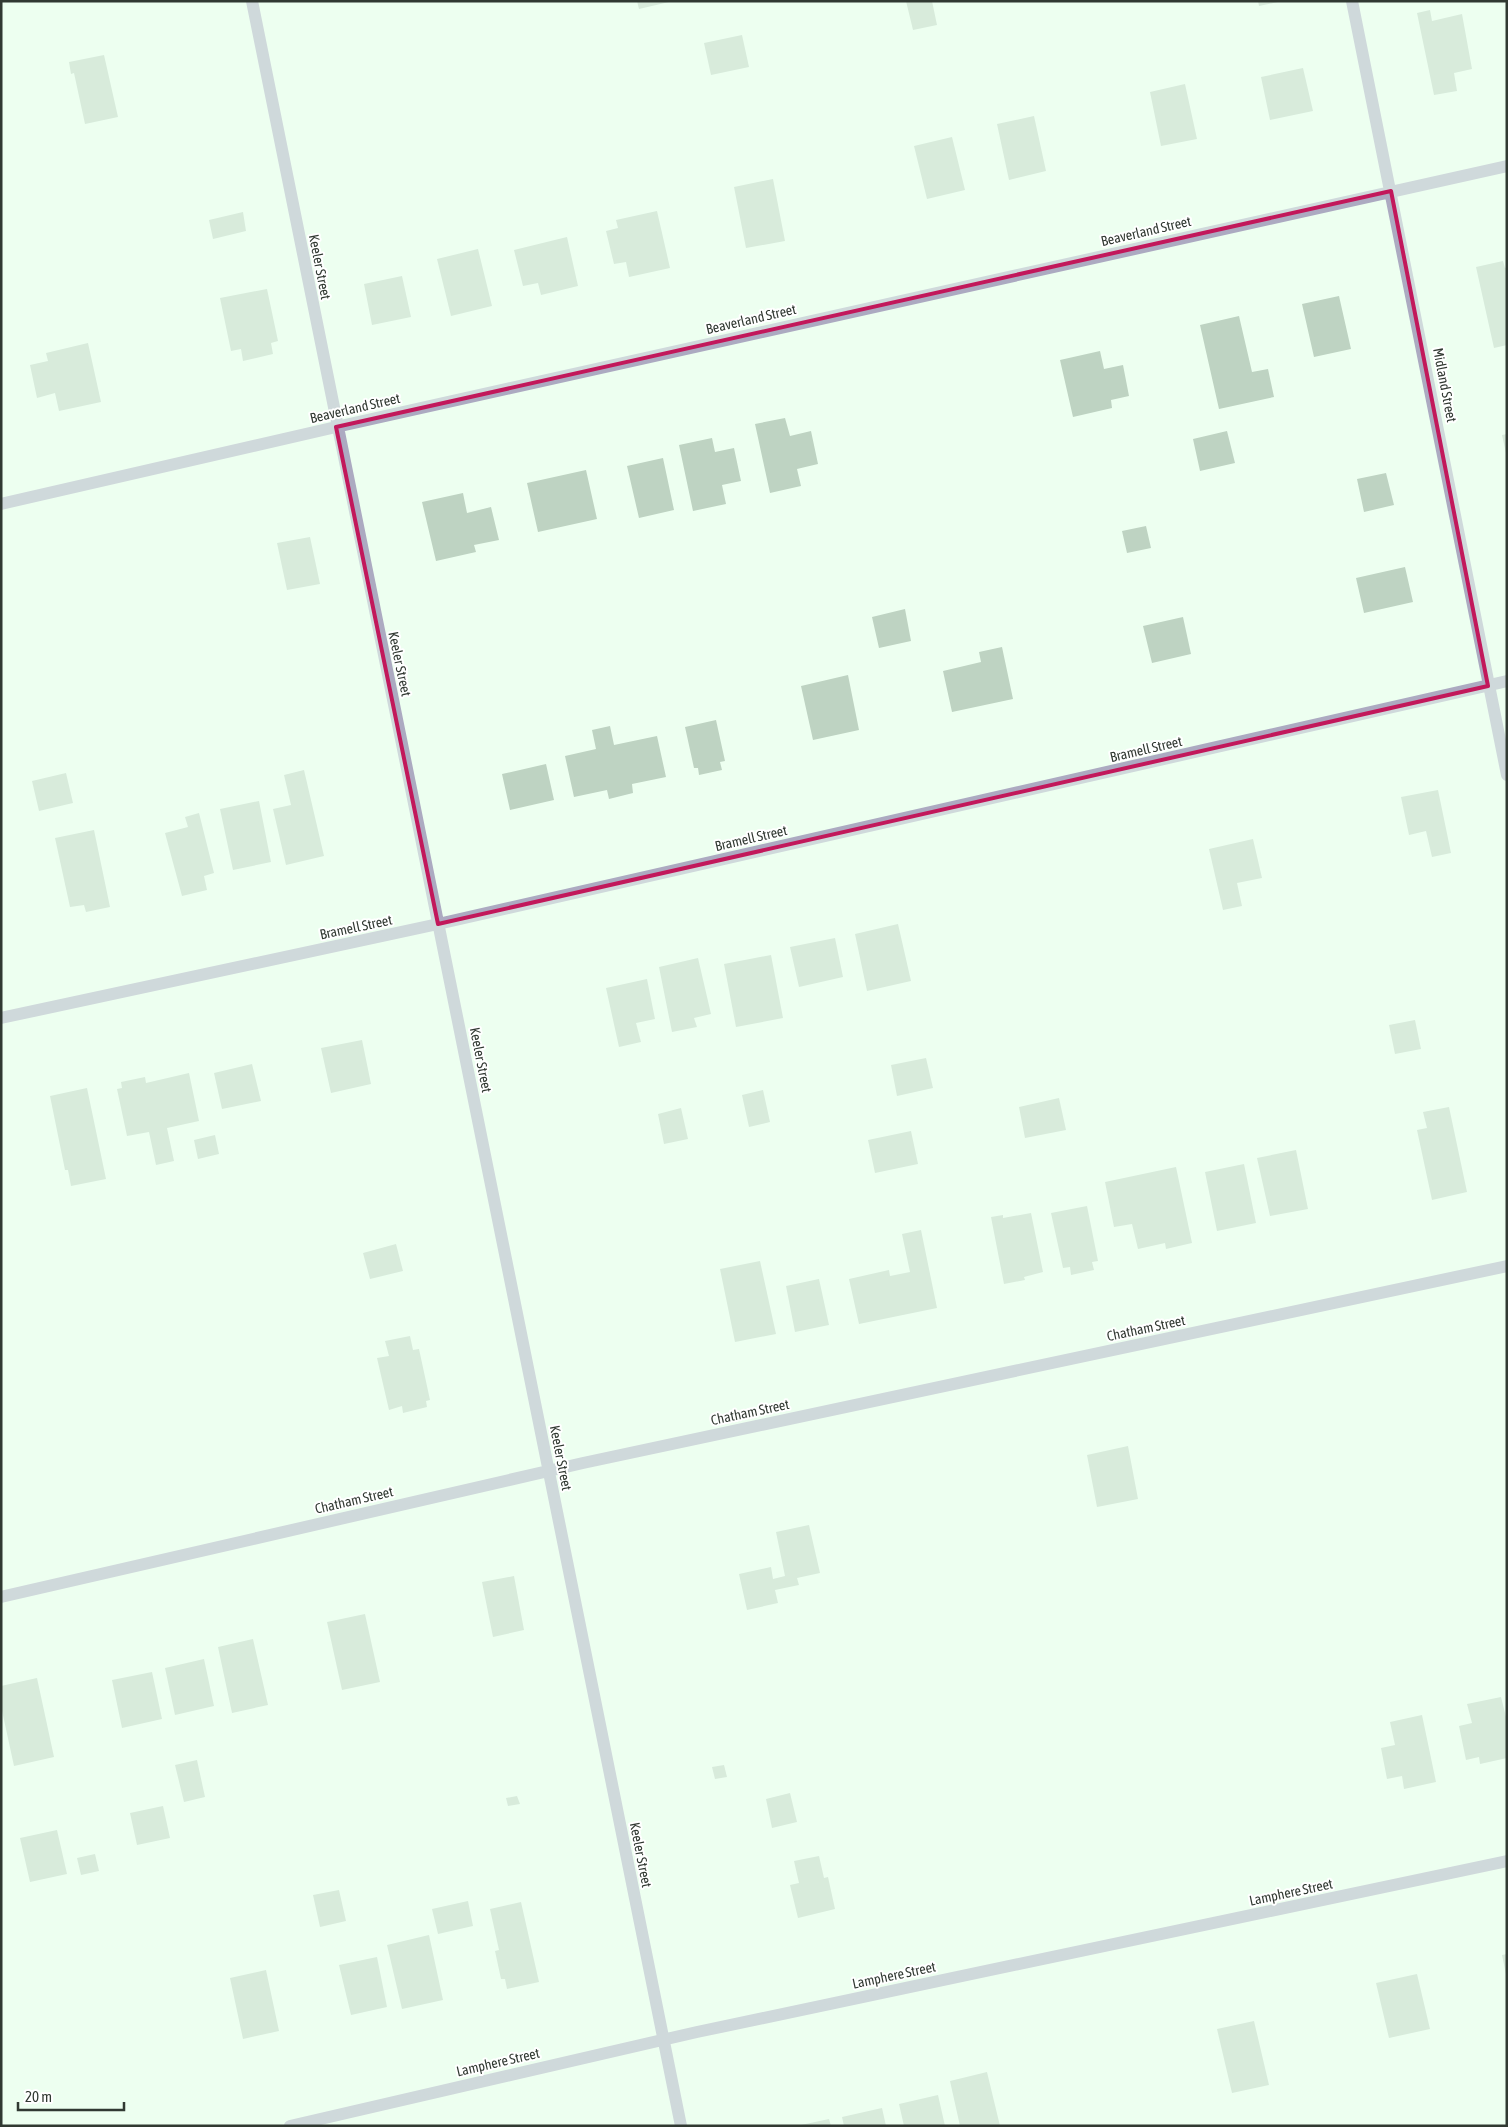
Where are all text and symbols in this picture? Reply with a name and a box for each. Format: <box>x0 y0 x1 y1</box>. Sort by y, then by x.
street label: Beaverland Street <box>1099 213 1193 249</box>
street label: Keeler Street <box>306 233 334 301</box>
street label: Beaverland Street <box>704 301 798 337</box>
street label: Midland Street <box>1430 346 1460 424</box>
street label: Beaverland Street <box>308 390 402 426</box>
street label: Keeler Street <box>385 630 415 698</box>
street label: Bramell Street <box>1108 733 1184 765</box>
street label: Bramell Street <box>713 822 789 854</box>
street label: Bramell Street <box>318 912 394 942</box>
street label: Keeler Street <box>467 1026 495 1094</box>
street label: Chatham Street <box>1105 1312 1187 1344</box>
street label: Chatham Street <box>709 1396 791 1428</box>
street label: Keeler Street <box>547 1424 575 1492</box>
street label: Chatham Street <box>313 1483 395 1517</box>
street label: Keeler Street <box>627 1821 655 1889</box>
street label: Lamphere Street <box>1248 1875 1334 1909</box>
street label: Lamphere Street <box>851 1958 937 1992</box>
street label: Lamphere Street <box>455 2045 541 2079</box>
scale bar <box>18 2080 124 2112</box>
text: 20 m <box>25 2088 52 2105</box>

